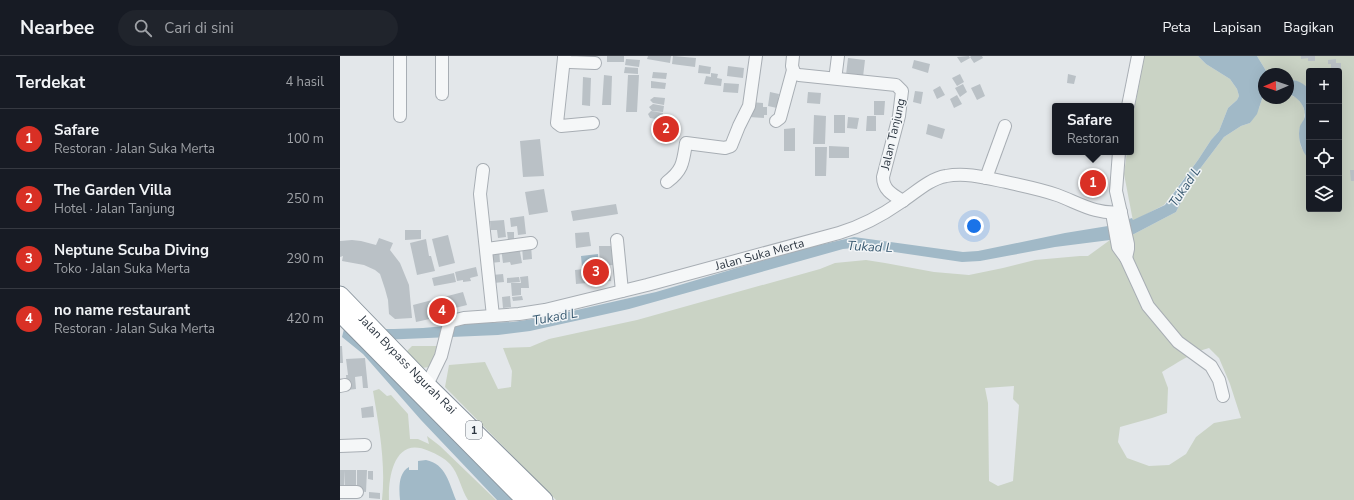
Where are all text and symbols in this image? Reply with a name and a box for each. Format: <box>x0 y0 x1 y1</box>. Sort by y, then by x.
search box <box>118 10 398 46</box>
text: Nearbee <box>20 15 94 41</box>
icon: search <box>132 17 154 39</box>
text: Cari di sini <box>164 18 234 38</box>
text: Peta <box>1163 18 1191 37</box>
text: Lapisan <box>1213 18 1261 37</box>
text: Bagikan <box>1283 18 1334 37</box>
north arrow <box>1258 68 1294 104</box>
map controls <box>1306 68 1342 212</box>
button: + <box>1306 68 1342 104</box>
text: Terdekat <box>16 71 85 94</box>
text: 4 hasil <box>285 73 324 91</box>
street label: Jalan Tanjung <box>877 97 909 172</box>
popup <box>1052 103 1134 155</box>
button: − <box>1306 104 1342 140</box>
text: Safare <box>1067 110 1112 130</box>
pin: 2 <box>653 114 679 144</box>
text: Safare <box>54 120 99 140</box>
text: 1 <box>25 130 33 148</box>
text: 100 m <box>286 130 324 148</box>
text: Restoran <box>1067 130 1119 148</box>
text: Restoran · Jalan Suka Merta <box>54 140 215 158</box>
button: locate <box>1306 140 1342 176</box>
water label: Tukad L <box>1165 163 1205 211</box>
pin: 1 <box>1080 168 1106 198</box>
button: layers <box>1306 176 1342 212</box>
text: The Garden Villa <box>54 180 172 200</box>
text: 2 <box>25 190 33 208</box>
text: 250 m <box>286 190 324 208</box>
text: Hotel · Jalan Tanjung <box>54 200 175 218</box>
your location <box>964 216 984 236</box>
street label: Jalan Suka Merta <box>712 235 806 274</box>
water label: Tukad L <box>847 237 893 257</box>
text: Neptune Scuba Diving <box>54 240 209 260</box>
text: 3 <box>25 250 33 268</box>
text: 290 m <box>286 250 324 268</box>
pin: 3 <box>583 257 609 287</box>
text: Toko · Jalan Suka Merta <box>54 260 190 278</box>
pin: 4 <box>429 296 455 326</box>
text: no name restaurant <box>54 300 190 320</box>
water label: Tukad L <box>531 304 579 330</box>
text: 4 <box>25 310 33 328</box>
text: 420 m <box>286 310 324 328</box>
street label: Jalan Bypass Ngurah Rai <box>355 311 460 418</box>
text: Restoran · Jalan Suka Merta <box>54 320 215 338</box>
road number: 1 <box>466 421 482 439</box>

